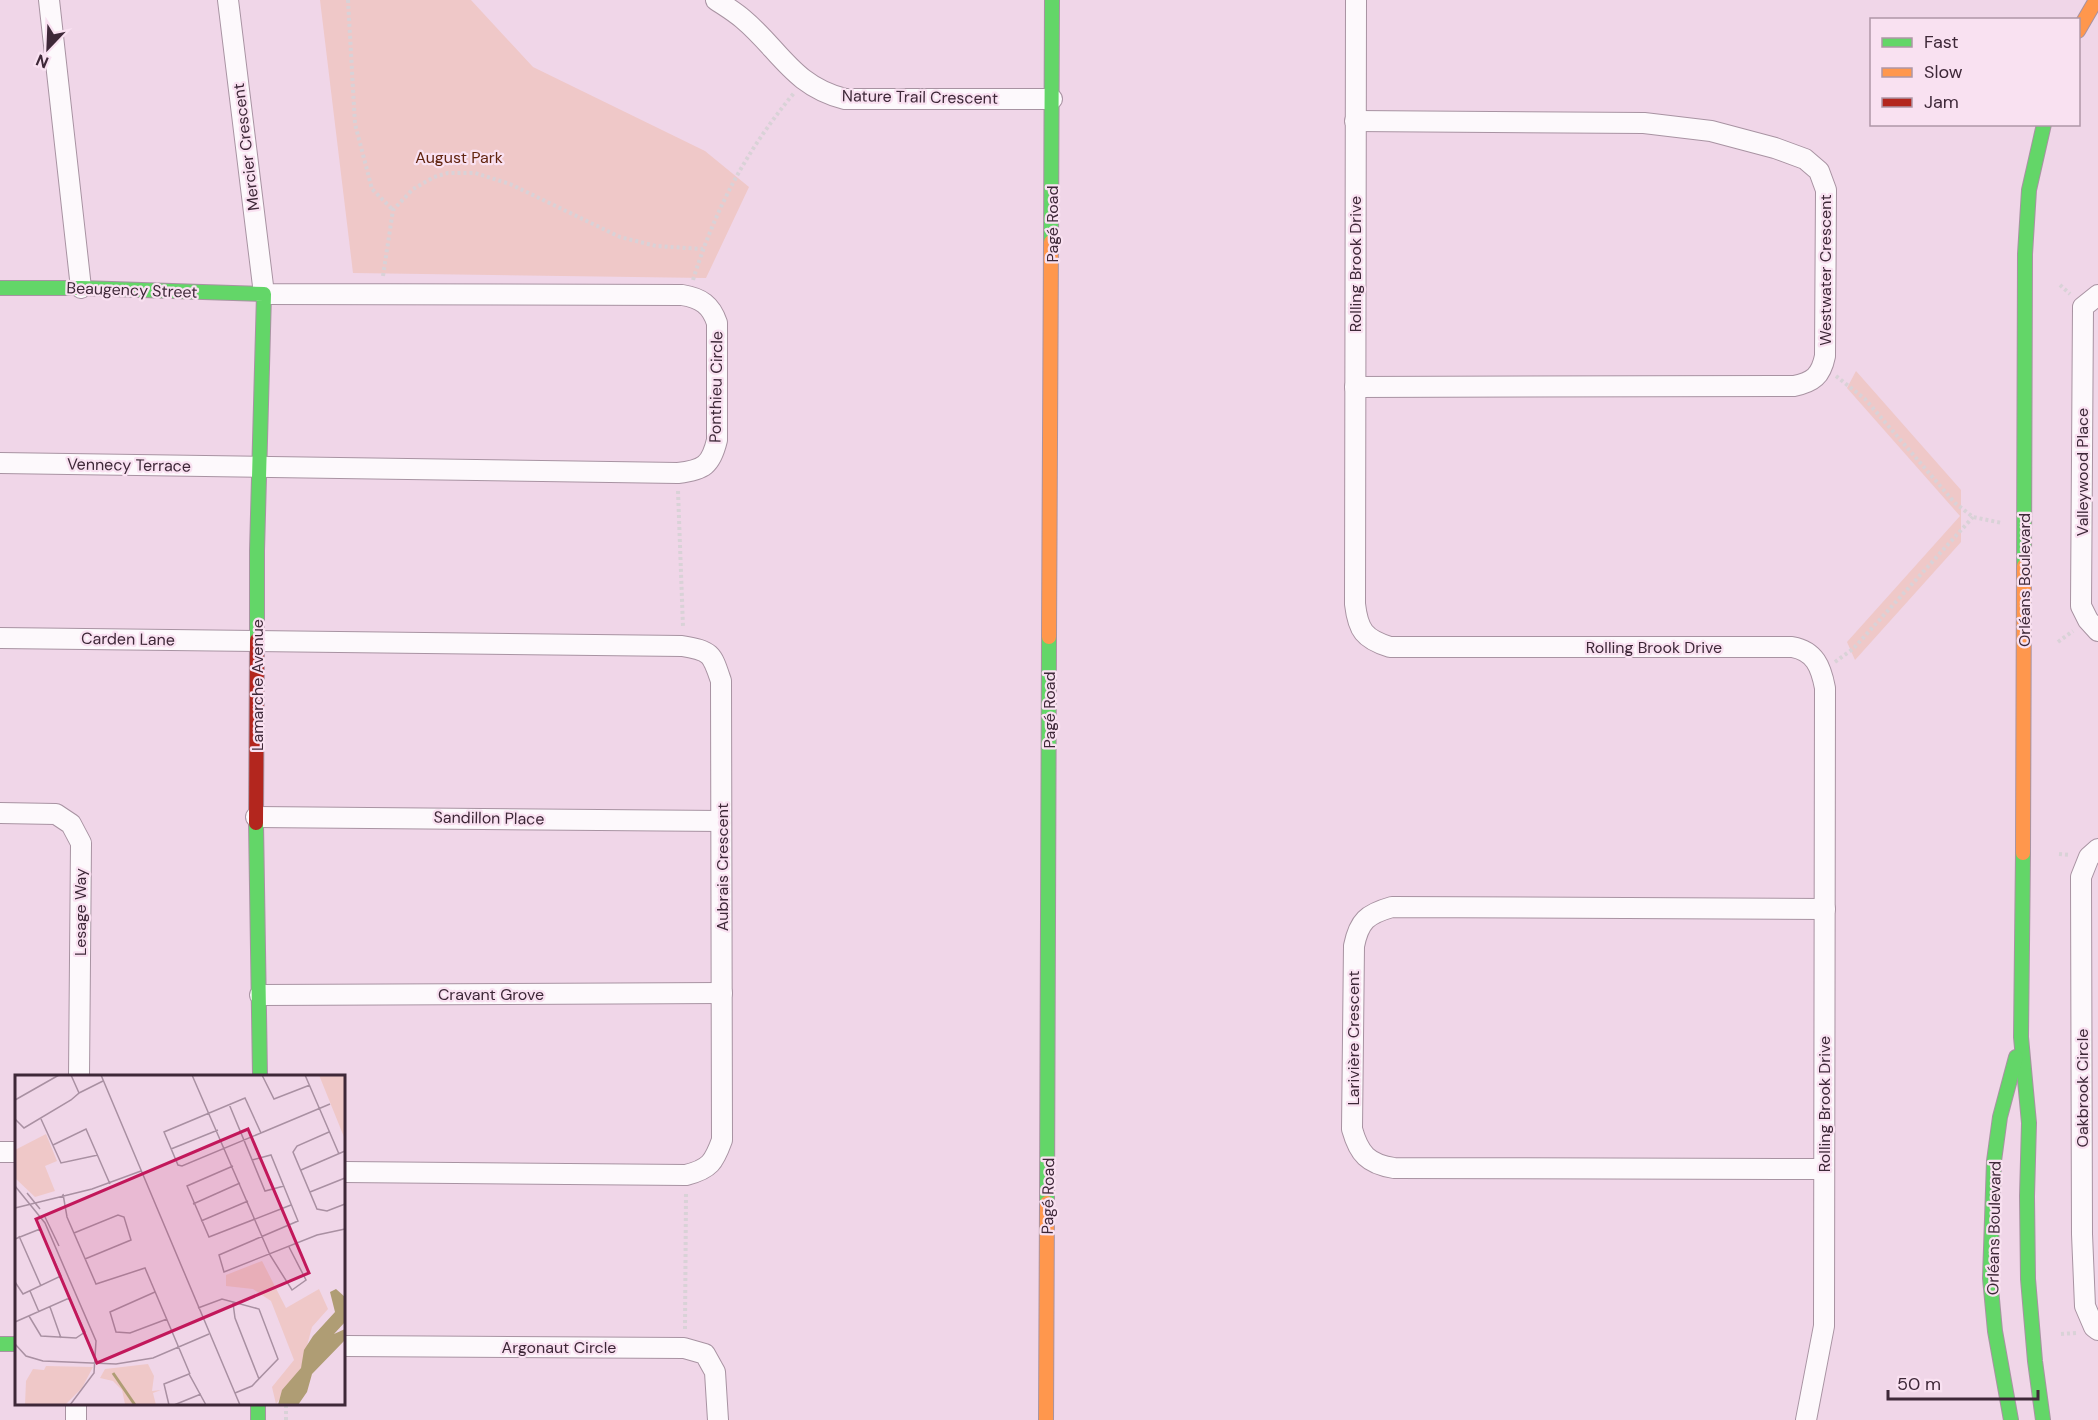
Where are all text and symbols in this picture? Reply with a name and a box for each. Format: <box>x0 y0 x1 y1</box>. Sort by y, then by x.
north arrow <box>18 18 78 78</box>
legend <box>1870 18 2080 126</box>
text: Fast <box>1924 30 1959 54</box>
text: N <box>33 49 52 73</box>
text: Slow <box>1924 60 1963 84</box>
street label: Mercier Crescent <box>228 82 264 212</box>
street label: Nature Trail Crescent <box>842 85 998 109</box>
text: Jam <box>1924 90 1959 114</box>
park label: August Park <box>415 147 503 168</box>
street label: Pagé Road <box>1042 186 1063 262</box>
street label: Westwater Crescent <box>1815 194 1836 346</box>
street label: Rolling Brook Drive <box>1345 196 1366 332</box>
street label: Beaugency Street <box>66 277 198 303</box>
street label: Ponthieu Circle <box>705 331 727 443</box>
street label: Valleywood Place <box>2072 408 2093 536</box>
street label: Vennecy Terrace <box>67 453 191 477</box>
street label: Orléans Boulevard <box>2014 513 2035 647</box>
street label: Lamarche Avenue <box>247 619 268 751</box>
street label: Carden Lane <box>81 628 175 650</box>
street label: Rolling Brook Drive <box>1586 637 1722 658</box>
street label: Pagé Road <box>1039 672 1060 748</box>
street label: Aubrais Crescent <box>712 803 733 931</box>
street label: Sandillon Place <box>433 807 545 829</box>
street label: Lesage Way <box>70 868 91 956</box>
street label: Larivière Crescent <box>1343 970 1364 1106</box>
street label: Cravant Grove <box>438 984 544 1005</box>
street label: Oakbrook Circle <box>2072 1029 2093 1147</box>
street label: Rolling Brook Drive <box>1814 1036 1835 1172</box>
inset map <box>15 1075 345 1405</box>
street label: Pagé Road <box>1037 1157 1059 1235</box>
street label: Orléans Boulevard <box>1982 1161 2006 1295</box>
street label: Argonaut Circle <box>502 1337 616 1358</box>
scale bar <box>1888 1363 2038 1401</box>
text: 50 m <box>1897 1372 1941 1396</box>

